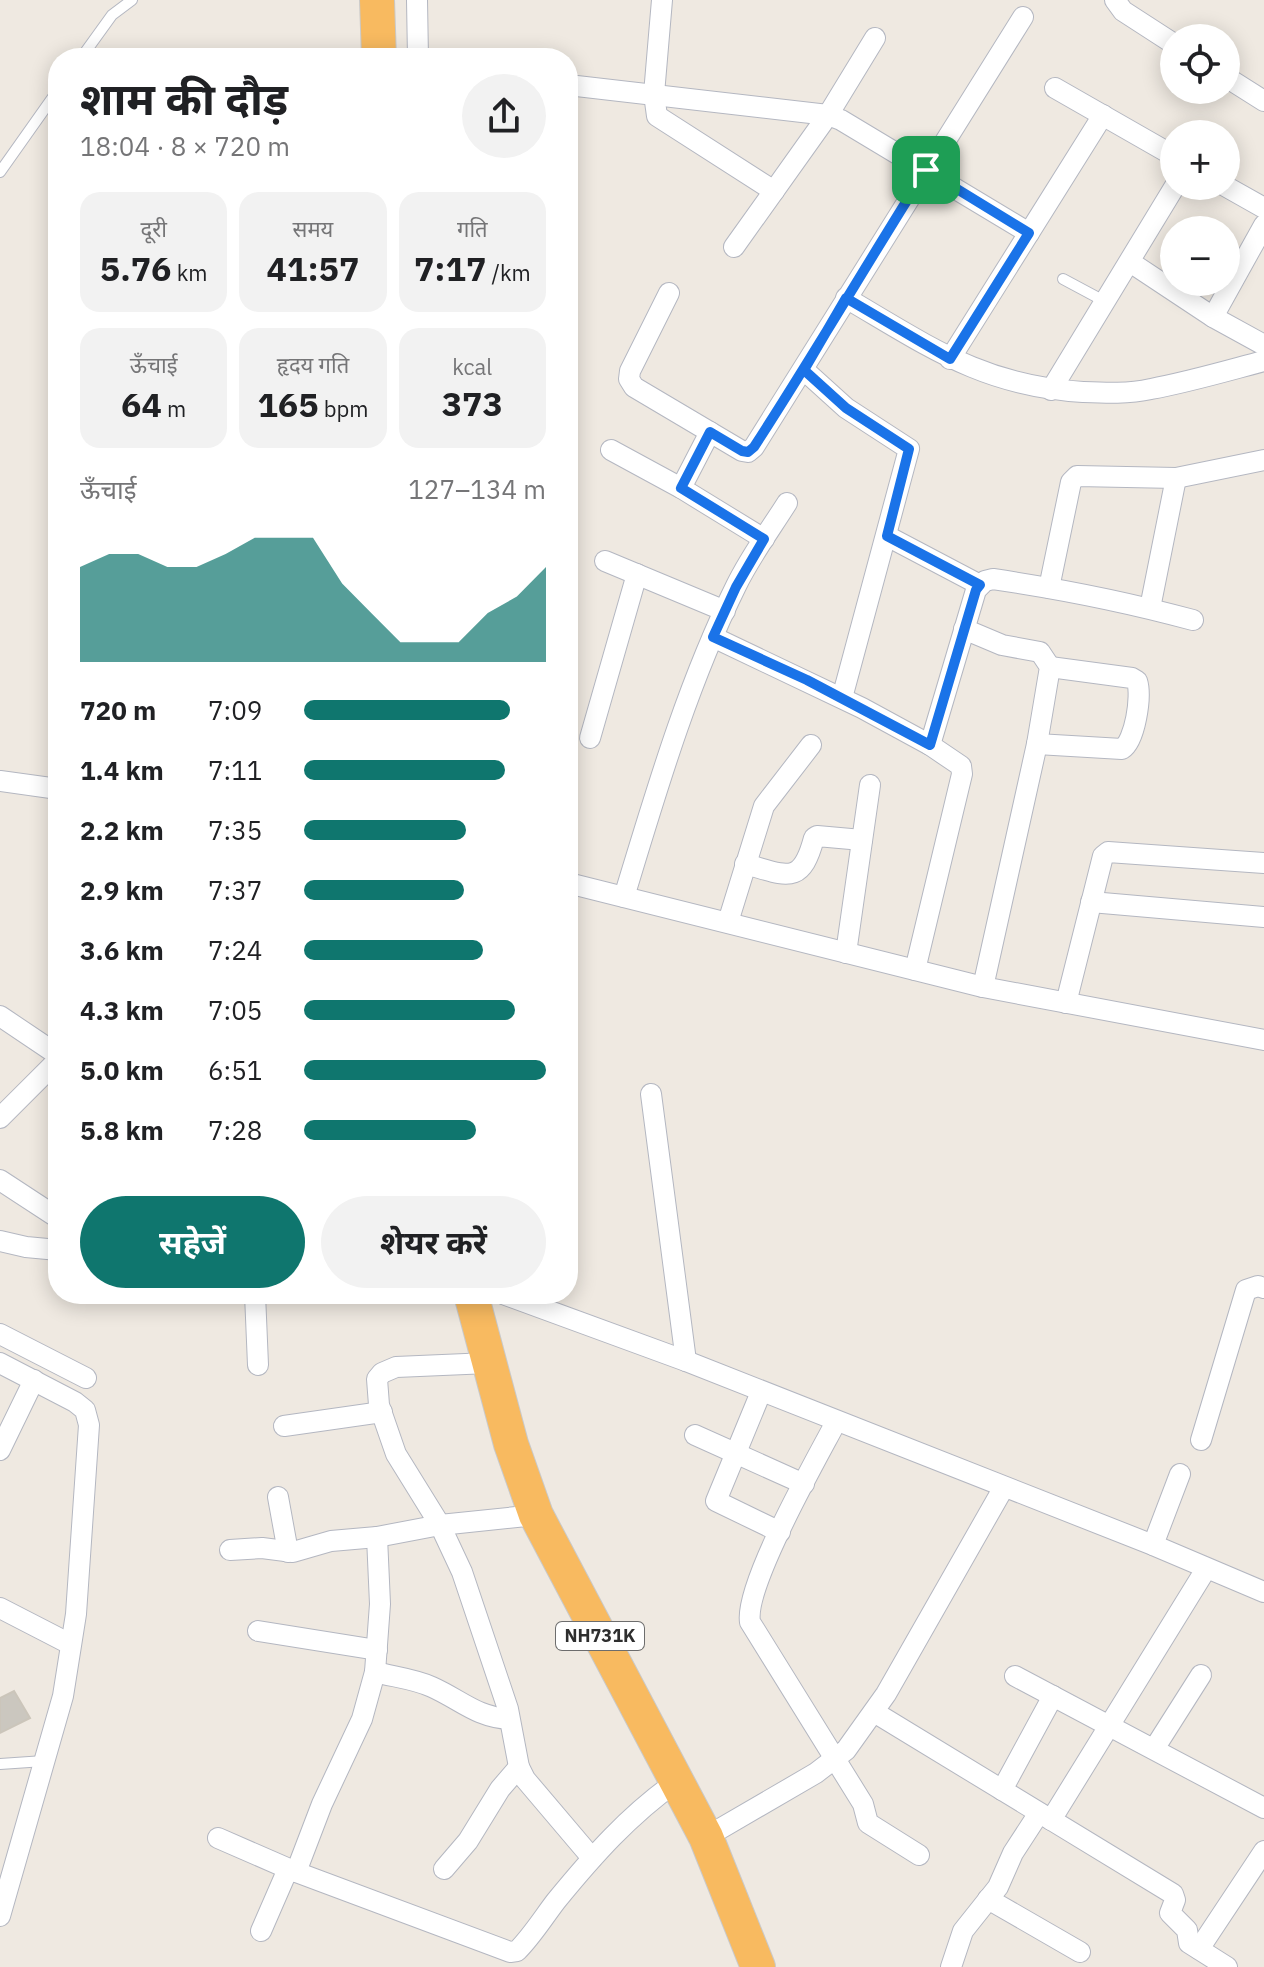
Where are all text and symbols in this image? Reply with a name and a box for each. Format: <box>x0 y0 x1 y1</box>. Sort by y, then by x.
map controls <box>1160 24 1240 296</box>
button: locate <box>1160 24 1240 104</box>
text: शाम की दौड़ <box>80 70 288 127</box>
button: share <box>462 74 546 158</box>
button: + <box>1160 120 1240 200</box>
text: 18:04 · 8 × 720 m <box>80 129 290 163</box>
pin <box>892 136 960 204</box>
icon: arrive <box>904 148 948 192</box>
text: दूरी <box>140 214 167 243</box>
text: समय <box>293 214 333 243</box>
text: गति <box>457 214 488 243</box>
button: − <box>1160 216 1240 296</box>
text: 5.76 <box>100 246 172 290</box>
text: 41:57 <box>267 246 359 290</box>
text: 7:17 <box>414 246 486 290</box>
text: km <box>172 258 208 287</box>
text: /km <box>486 258 531 287</box>
text: ऊँचाई <box>130 350 178 379</box>
text: हृदय गति <box>277 350 349 379</box>
text: kcal <box>452 352 492 381</box>
text: 373 <box>442 381 503 425</box>
text: 64 <box>121 382 162 426</box>
text: 165 <box>257 382 319 426</box>
text: m <box>162 394 186 423</box>
text: bpm <box>319 394 369 423</box>
text: ऊँचाई <box>80 472 136 506</box>
text: 127–134 m <box>408 472 546 506</box>
text: 720 m <box>80 693 156 727</box>
text: 7:09 <box>208 693 262 727</box>
text: 1.4 km <box>80 753 164 787</box>
text: 7:11 <box>208 753 262 787</box>
text: 2.2 km <box>80 813 164 847</box>
text: 7:35 <box>208 813 262 847</box>
text: 2.9 km <box>80 873 164 907</box>
text: 7:37 <box>208 873 262 907</box>
text: 3.6 km <box>80 933 164 967</box>
text: 7:24 <box>208 933 262 967</box>
text: 4.3 km <box>80 993 164 1027</box>
text: 7:05 <box>208 993 262 1027</box>
text: 5.0 km <box>80 1053 164 1087</box>
text: 6:51 <box>208 1053 262 1087</box>
text: 5.8 km <box>80 1113 164 1147</box>
text: 7:28 <box>208 1113 262 1147</box>
button: सहेजें <box>80 1196 305 1288</box>
button: शेयर करें <box>321 1196 546 1288</box>
road number: NH731K <box>556 1622 644 1650</box>

